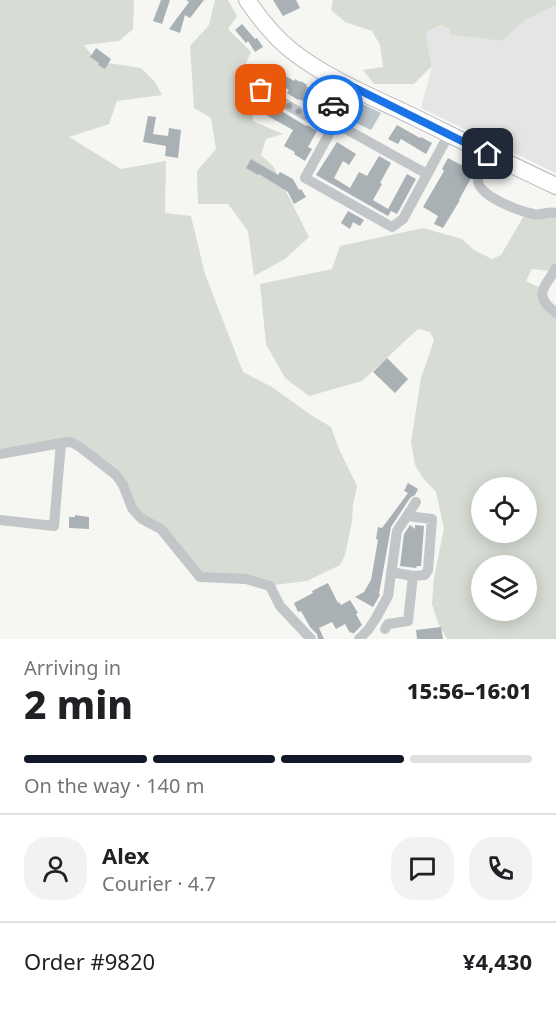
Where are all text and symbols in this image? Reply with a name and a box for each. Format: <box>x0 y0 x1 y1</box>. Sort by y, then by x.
pin <box>235 64 286 115</box>
icon: bag <box>244 73 277 106</box>
courier <box>303 75 363 135</box>
icon: car <box>317 89 350 122</box>
pin <box>462 128 513 179</box>
icon: home <box>471 137 504 170</box>
map controls <box>471 477 537 621</box>
button: locate <box>471 477 537 543</box>
button: layers <box>471 555 537 621</box>
text: Arriving in <box>24 654 121 681</box>
text: 15:56–16:01 <box>407 675 532 705</box>
text: 2 min <box>24 677 133 730</box>
text: On the way · 140 m <box>24 772 204 799</box>
button: person <box>24 837 87 900</box>
button: chat <box>391 837 454 900</box>
button: phone <box>469 837 532 900</box>
text: Alex <box>102 840 149 870</box>
text: Courier · 4.7 <box>102 870 216 897</box>
text: Order #9820 <box>24 946 155 976</box>
text: ¥4,430 <box>463 946 532 976</box>

